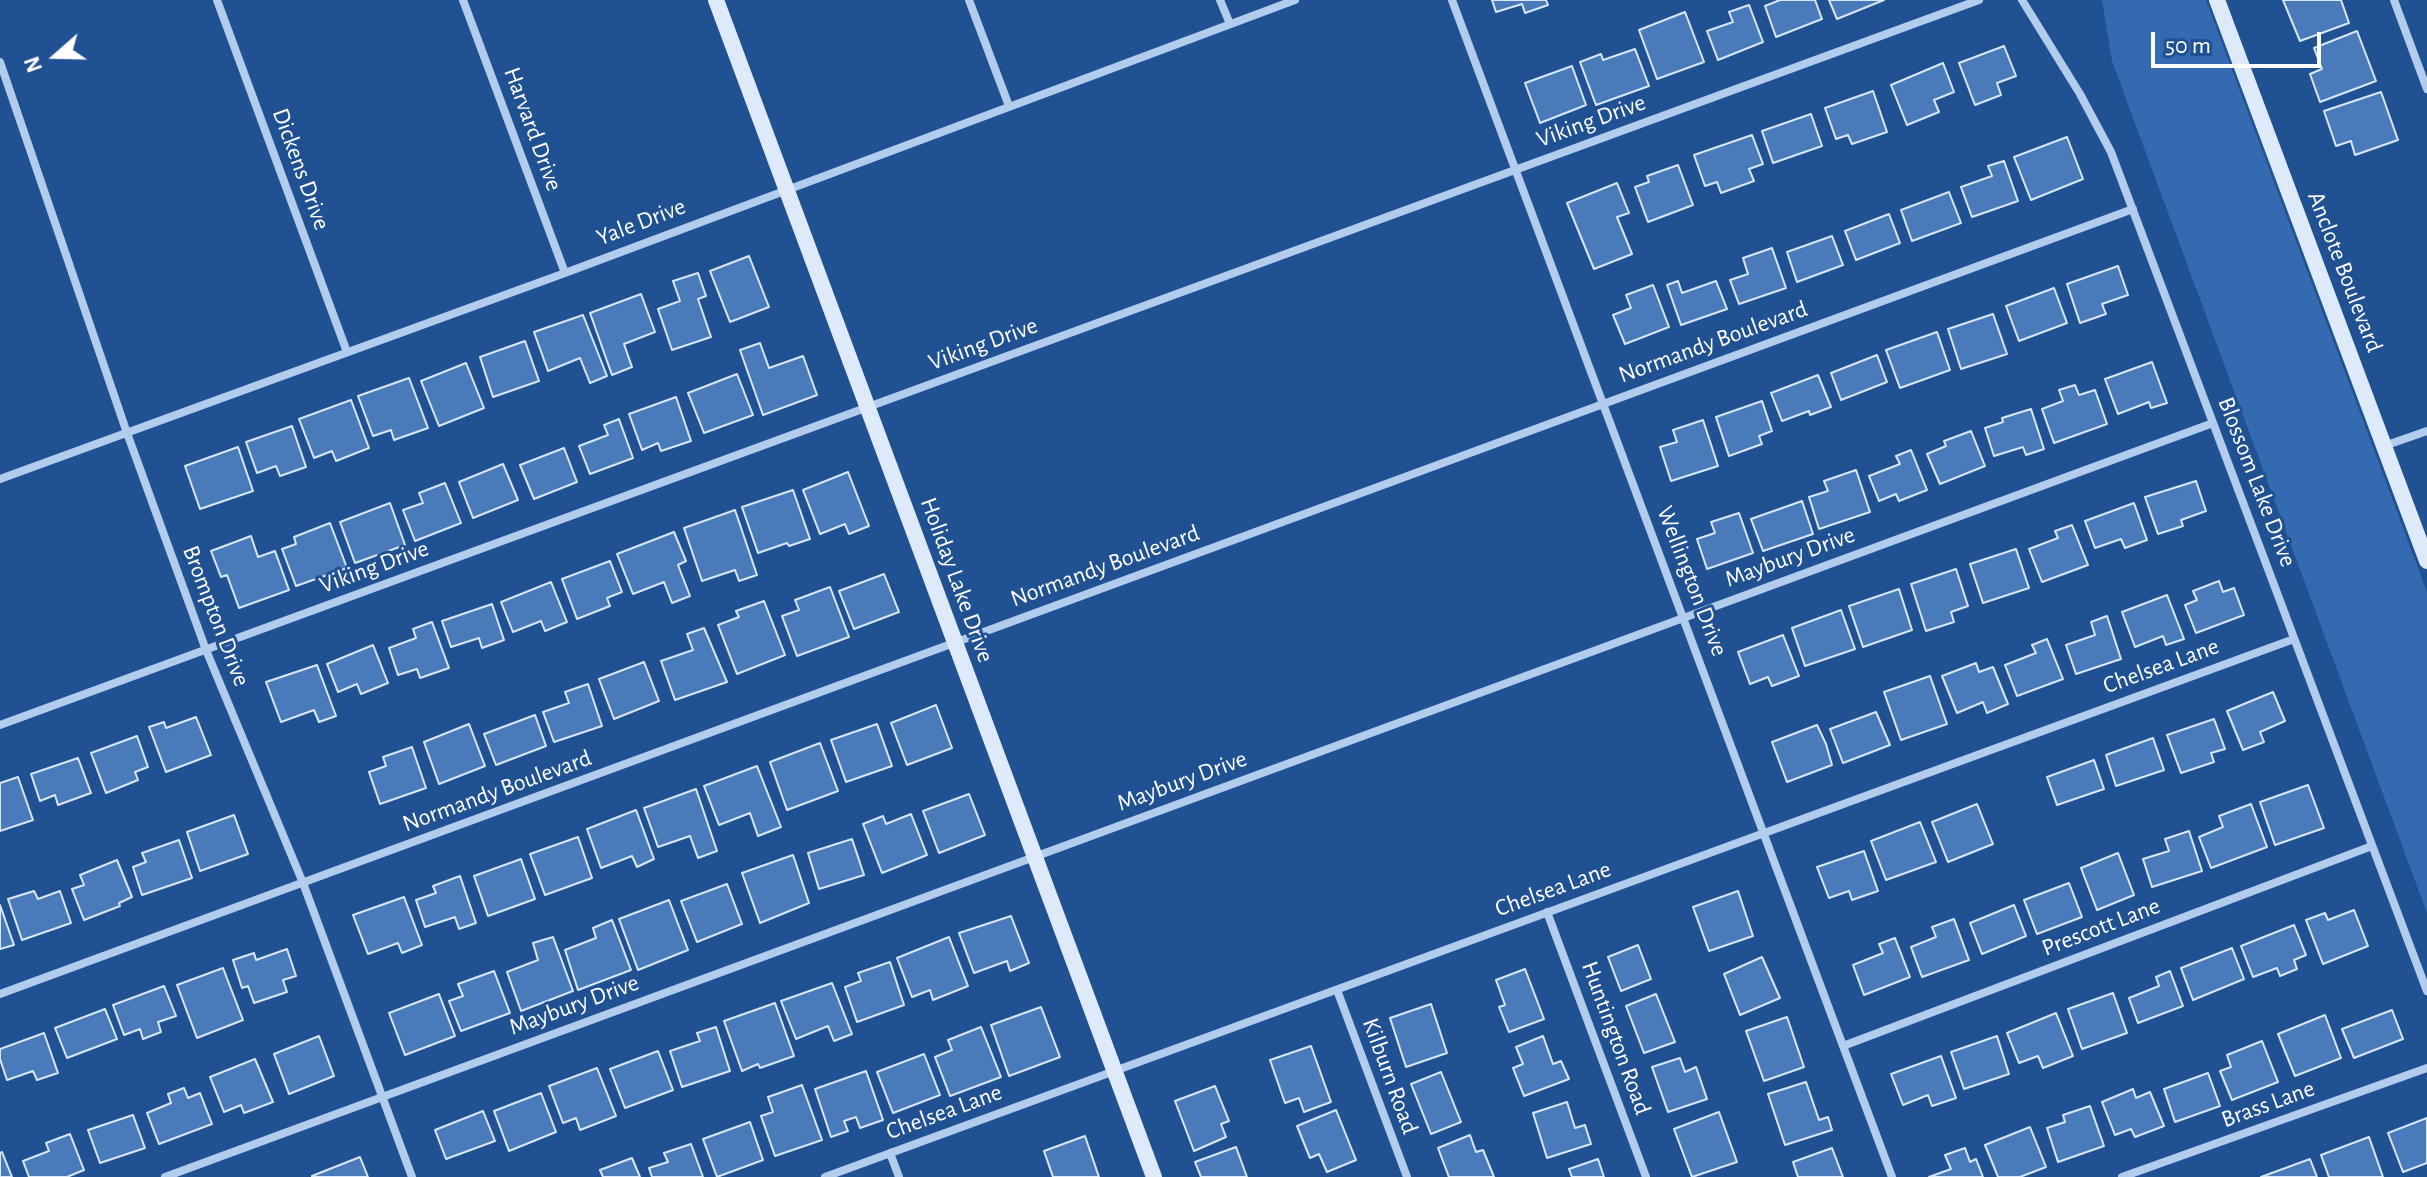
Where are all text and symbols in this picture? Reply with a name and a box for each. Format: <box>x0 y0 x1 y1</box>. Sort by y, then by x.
north arrow <box>16 16 96 96</box>
scale bar <box>2155 16 2325 66</box>
text: 50 m <box>2165 34 2211 58</box>
text: N <box>20 53 46 75</box>
street label: Harvard Drive <box>497 63 569 195</box>
street label: Viking Drive <box>1532 88 1650 154</box>
street label: Dickens Drive <box>266 104 336 234</box>
street label: Anclote Boulevard <box>2301 188 2389 356</box>
street label: Yale Drive <box>592 192 690 252</box>
street label: Normandy Boulevard <box>1615 294 1811 390</box>
street label: Viking Drive <box>924 311 1042 377</box>
street label: Blossom Lake Drive <box>2211 393 2303 571</box>
street label: Holiday Lake Drive <box>914 494 1000 666</box>
street label: Wellington Drive <box>1650 502 1734 660</box>
street label: Normandy Boulevard <box>1007 518 1203 614</box>
street label: Maybury Drive <box>1721 520 1859 594</box>
street label: Viking Drive <box>315 534 433 600</box>
street label: Brompton Drive <box>176 542 256 690</box>
street label: Chelsea Lane <box>2099 632 2223 700</box>
street label: Normandy Boulevard <box>399 743 595 839</box>
street label: Maybury Drive <box>1113 744 1251 818</box>
street label: Chelsea Lane <box>1491 855 1615 923</box>
street label: Prescott Lane <box>2038 891 2164 963</box>
street label: Huntington Road <box>1575 957 1657 1119</box>
street label: Maybury Drive <box>505 968 643 1042</box>
street label: Kilburn Road <box>1356 1014 1424 1138</box>
street label: Brass Lane <box>2217 1074 2319 1134</box>
street label: Chelsea Lane <box>882 1078 1006 1146</box>

